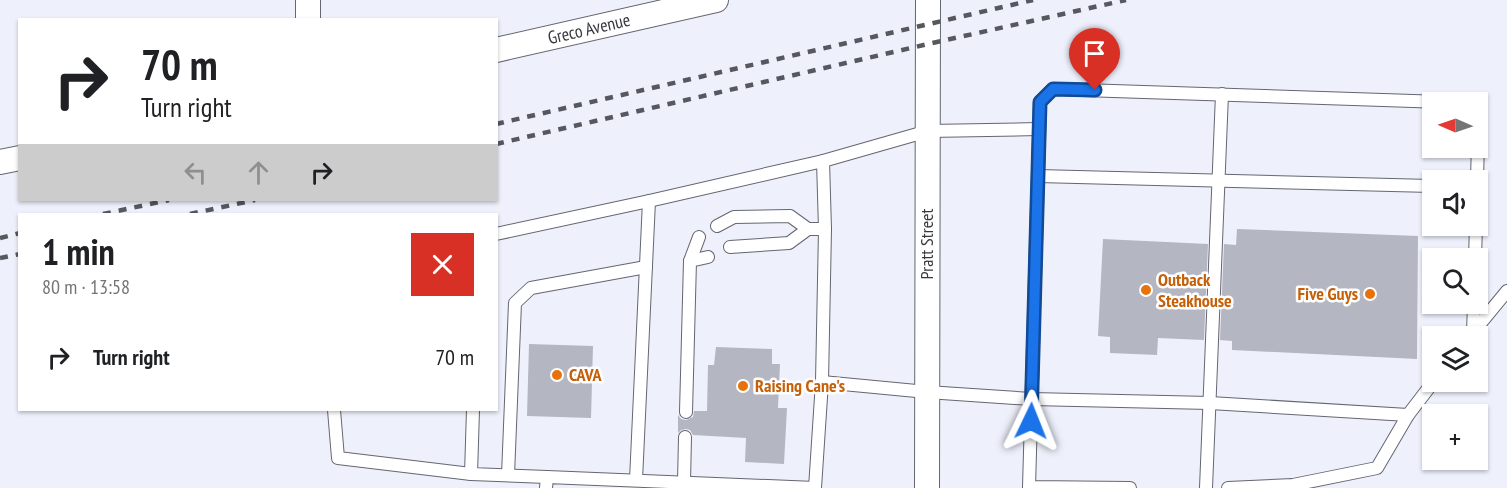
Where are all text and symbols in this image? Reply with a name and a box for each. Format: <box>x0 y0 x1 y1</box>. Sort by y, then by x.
street label: Greco Avenue <box>545 8 632 49</box>
pin <box>1069 28 1120 90</box>
text: 70 m <box>141 37 218 92</box>
icon: arrive <box>1078 37 1111 70</box>
icon: right <box>42 42 120 120</box>
text: Turn right <box>141 90 232 124</box>
north arrow <box>1422 92 1488 158</box>
map controls <box>1422 92 1488 470</box>
icon: left <box>179 156 212 189</box>
icon: ahead <box>242 156 275 189</box>
icon: right <box>305 156 338 189</box>
button: sound <box>1422 170 1488 236</box>
street label: Pratt Street <box>915 209 938 279</box>
text: 1 min <box>42 228 115 275</box>
button: close <box>411 233 474 296</box>
button: search <box>1422 248 1488 314</box>
place label: Outback Steakhouse <box>1158 268 1232 312</box>
text: 80 m · 13:58 <box>42 274 130 300</box>
place label: Five Guys <box>1298 282 1358 305</box>
marker: Outback Steakhouse <box>1139 283 1153 297</box>
marker: Five Guys <box>1363 287 1377 301</box>
button: layers <box>1422 326 1488 392</box>
icon: right <box>42 341 75 374</box>
text: Turn right <box>93 343 170 371</box>
text: 70 m <box>435 343 474 371</box>
place label: CAVA <box>569 363 602 386</box>
marker: CAVA <box>550 368 564 382</box>
place label: Raising Cane's <box>755 374 845 397</box>
marker: Raising Cane's <box>736 379 750 393</box>
position arrow <box>999 389 1063 453</box>
button: + <box>1422 404 1488 470</box>

